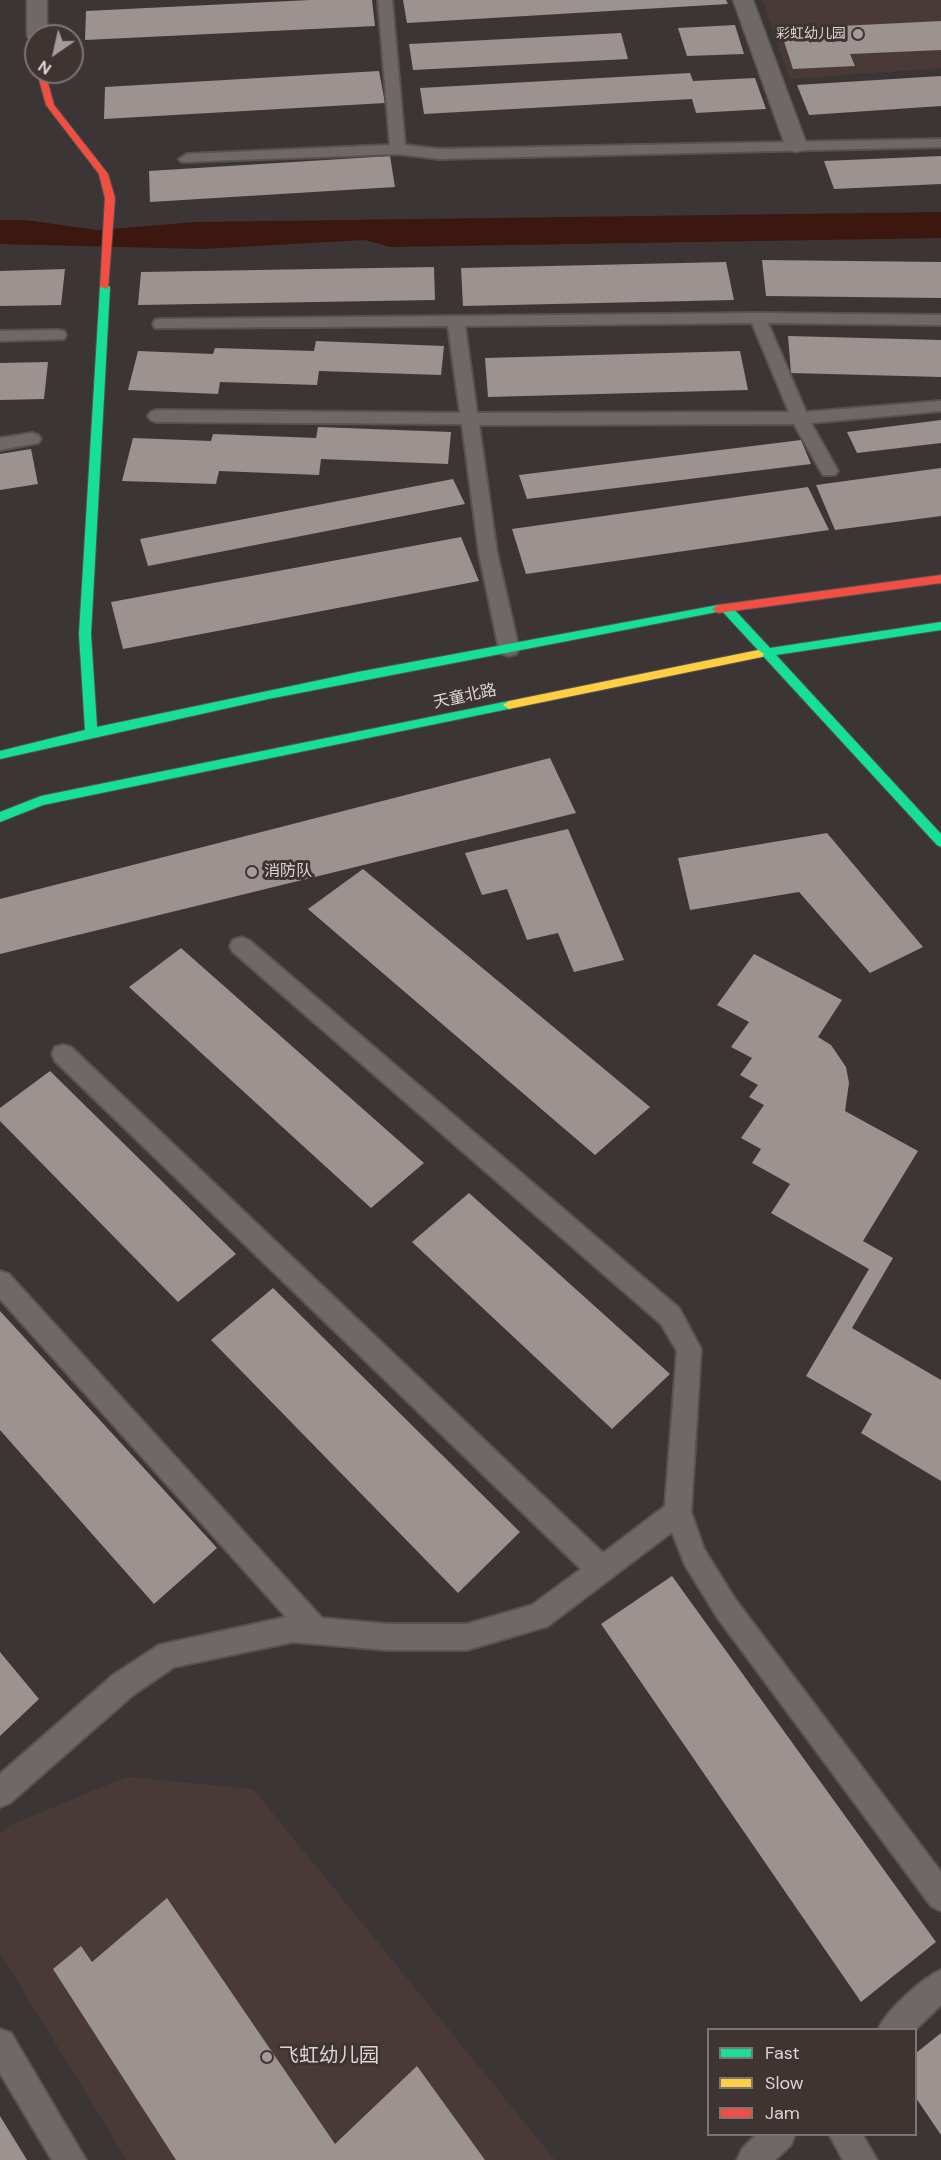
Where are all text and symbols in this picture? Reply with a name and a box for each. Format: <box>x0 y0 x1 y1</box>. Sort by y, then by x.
north arrow <box>24 24 84 84</box>
place label: 彩虹幼儿园 <box>776 26 846 42</box>
marker: 彩虹幼儿园 <box>851 27 865 41</box>
text: N <box>34 56 55 80</box>
street label: 天童北路 <box>432 681 498 713</box>
place label: 消防队 <box>264 862 312 882</box>
marker: 消防队 <box>245 865 259 879</box>
legend <box>707 2028 917 2136</box>
text: Fast <box>765 2041 800 2065</box>
place label: 飞虹幼儿园 <box>279 2045 379 2069</box>
marker: 飞虹幼儿园 <box>260 2050 274 2064</box>
text: Slow <box>765 2071 804 2095</box>
text: Jam <box>765 2101 800 2125</box>

